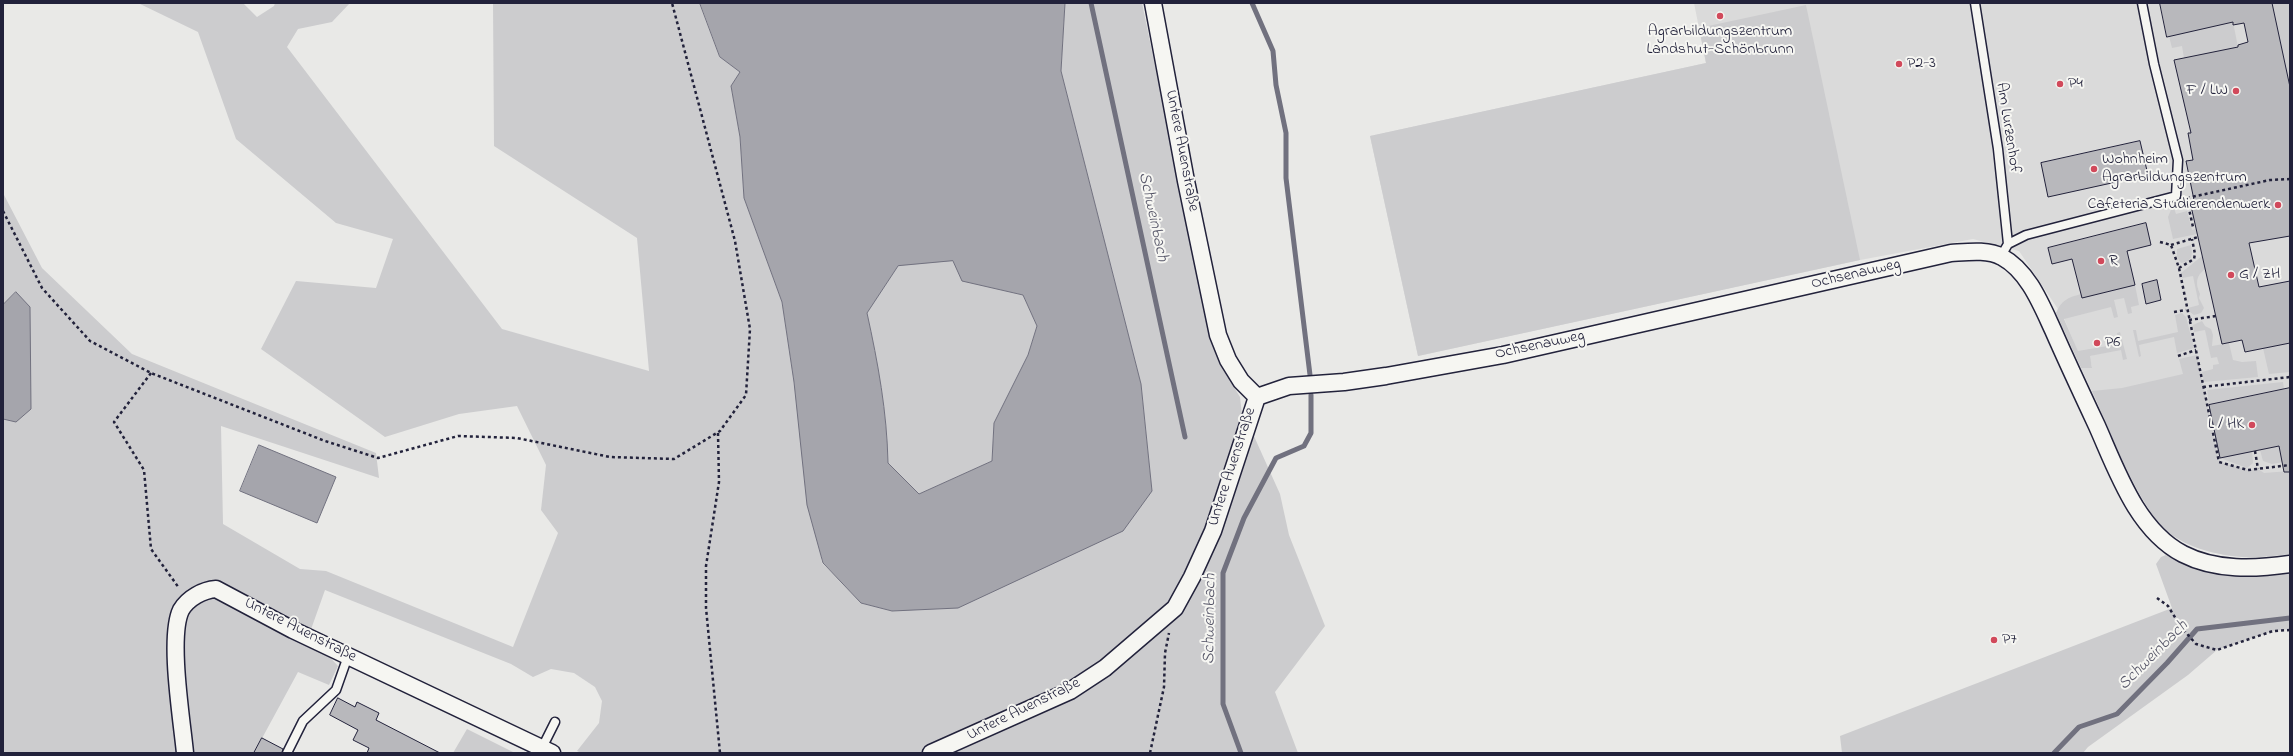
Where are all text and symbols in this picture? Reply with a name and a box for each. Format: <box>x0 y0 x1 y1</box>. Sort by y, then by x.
marker: Agrarbildungszentrum Landshut-Schönbrunn <box>1715 11 1725 21</box>
place label: Agrarbildungszentrum Landshut-Schönbrunn <box>1646 22 1794 60</box>
place label: P2-3 <box>1907 54 1936 74</box>
marker: P2-3 <box>1894 59 1904 69</box>
place label: P4 <box>2068 74 2083 94</box>
marker: P4 <box>2055 79 2065 89</box>
street label: Am Lurzenhof <box>1990 81 2024 175</box>
place label: F / LW <box>2186 81 2228 101</box>
marker: F / LW <box>2231 86 2241 96</box>
street label: Untere Auenstraße <box>1160 89 1202 213</box>
place label: Wohnheim Agrarbildungszentrum <box>2102 150 2247 188</box>
marker: Wohnheim Agrarbildungszentrum <box>2089 164 2099 174</box>
water label: Schweinbach <box>1133 171 1171 263</box>
place label: Cafeteria Studierendenwerk <box>2087 195 2270 215</box>
marker: Cafeteria Studierendenwerk <box>2273 200 2283 210</box>
place label: R <box>2109 251 2118 271</box>
street label: Ochsenauweg <box>1809 255 1903 295</box>
marker: R <box>2096 256 2106 266</box>
place label: G / ZH <box>2239 265 2280 285</box>
marker: G / ZH <box>2226 270 2236 280</box>
street label: Ochsenauweg <box>1493 327 1587 365</box>
place label: P6 <box>2105 333 2120 353</box>
marker: P6 <box>2092 338 2102 348</box>
street label: Untere Auenstraße <box>1205 405 1261 529</box>
place label: L / HK <box>2208 415 2244 435</box>
marker: L / HK <box>2247 420 2257 430</box>
water label: Schweinbach <box>1200 574 1222 664</box>
street label: Untere Auenstraße <box>241 594 359 668</box>
water label: Schweinbach <box>2115 617 2193 695</box>
place label: P7 <box>2002 630 2017 650</box>
marker: P7 <box>1989 635 1999 645</box>
street label: Untere Auenstraße <box>964 674 1084 746</box>

